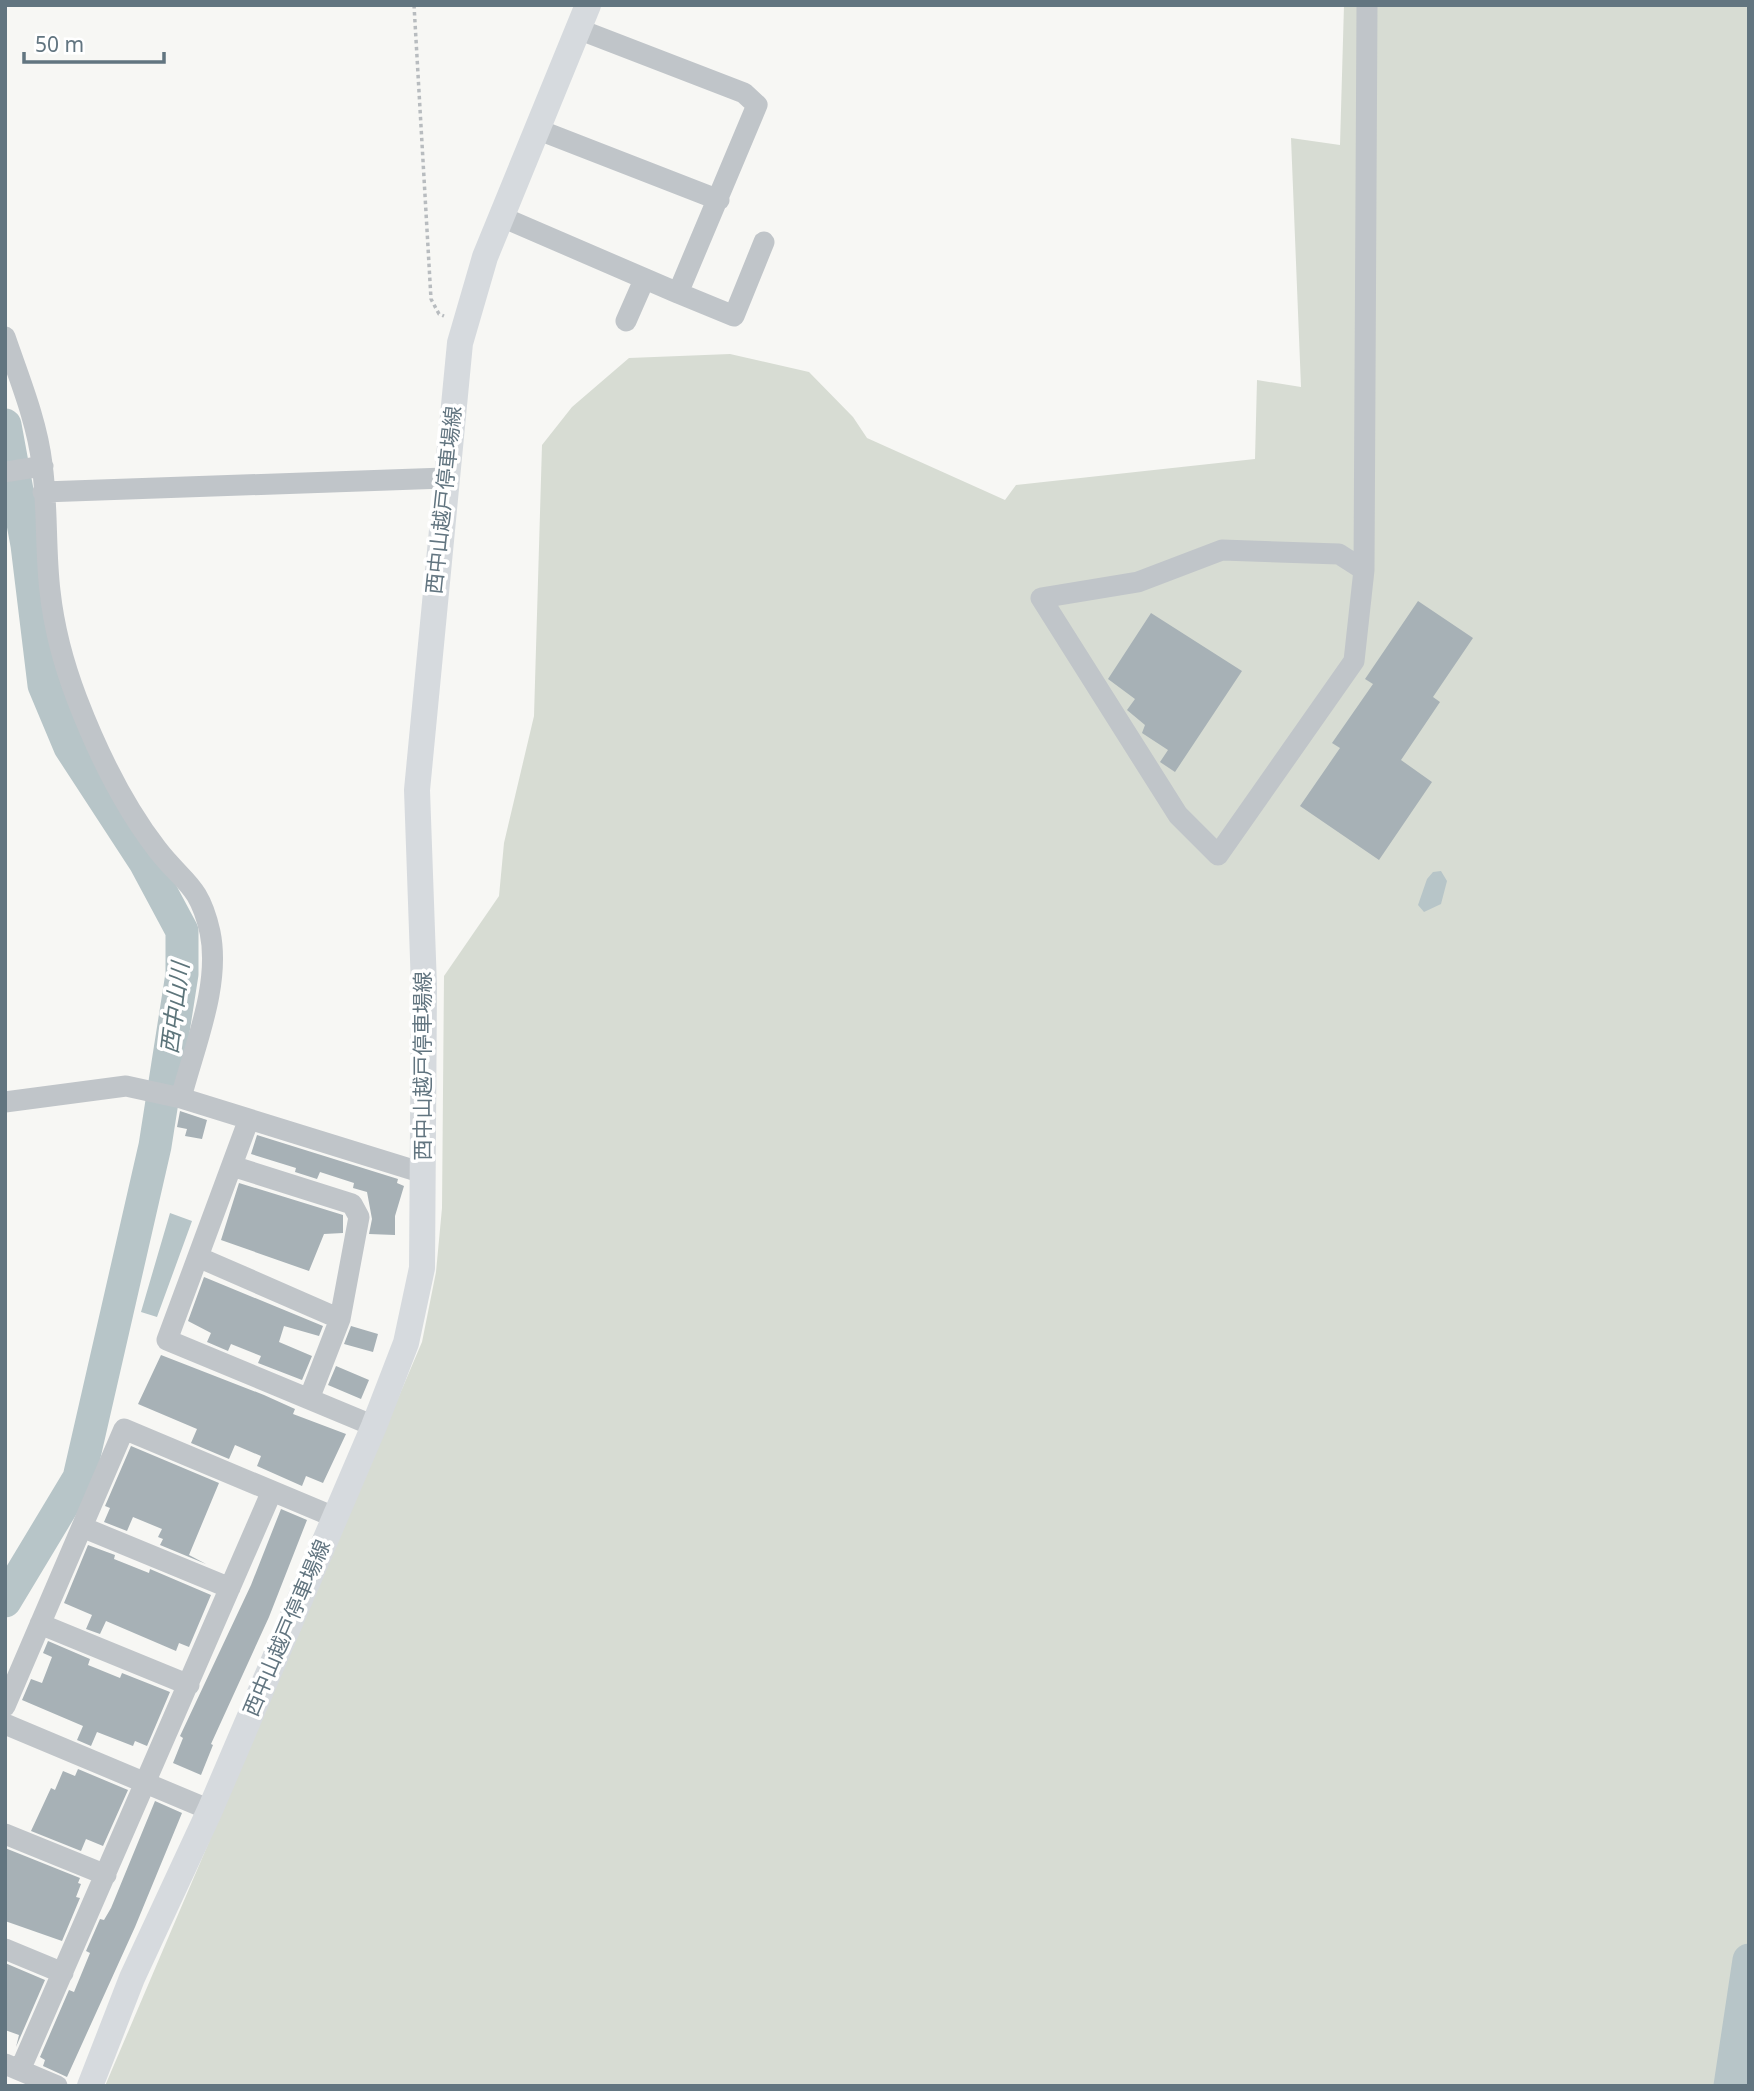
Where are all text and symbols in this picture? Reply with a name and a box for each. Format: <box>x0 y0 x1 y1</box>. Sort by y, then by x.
scale bar <box>24 21 164 65</box>
text: 50 m <box>35 30 84 58</box>
street label: 西中山越戸停車場線 <box>419 404 467 595</box>
water label: 西中山川 <box>153 957 196 1055</box>
street label: 西中山越戸停車場線 <box>408 972 436 1161</box>
street label: 西中山越戸停車場線 <box>236 1535 336 1720</box>

